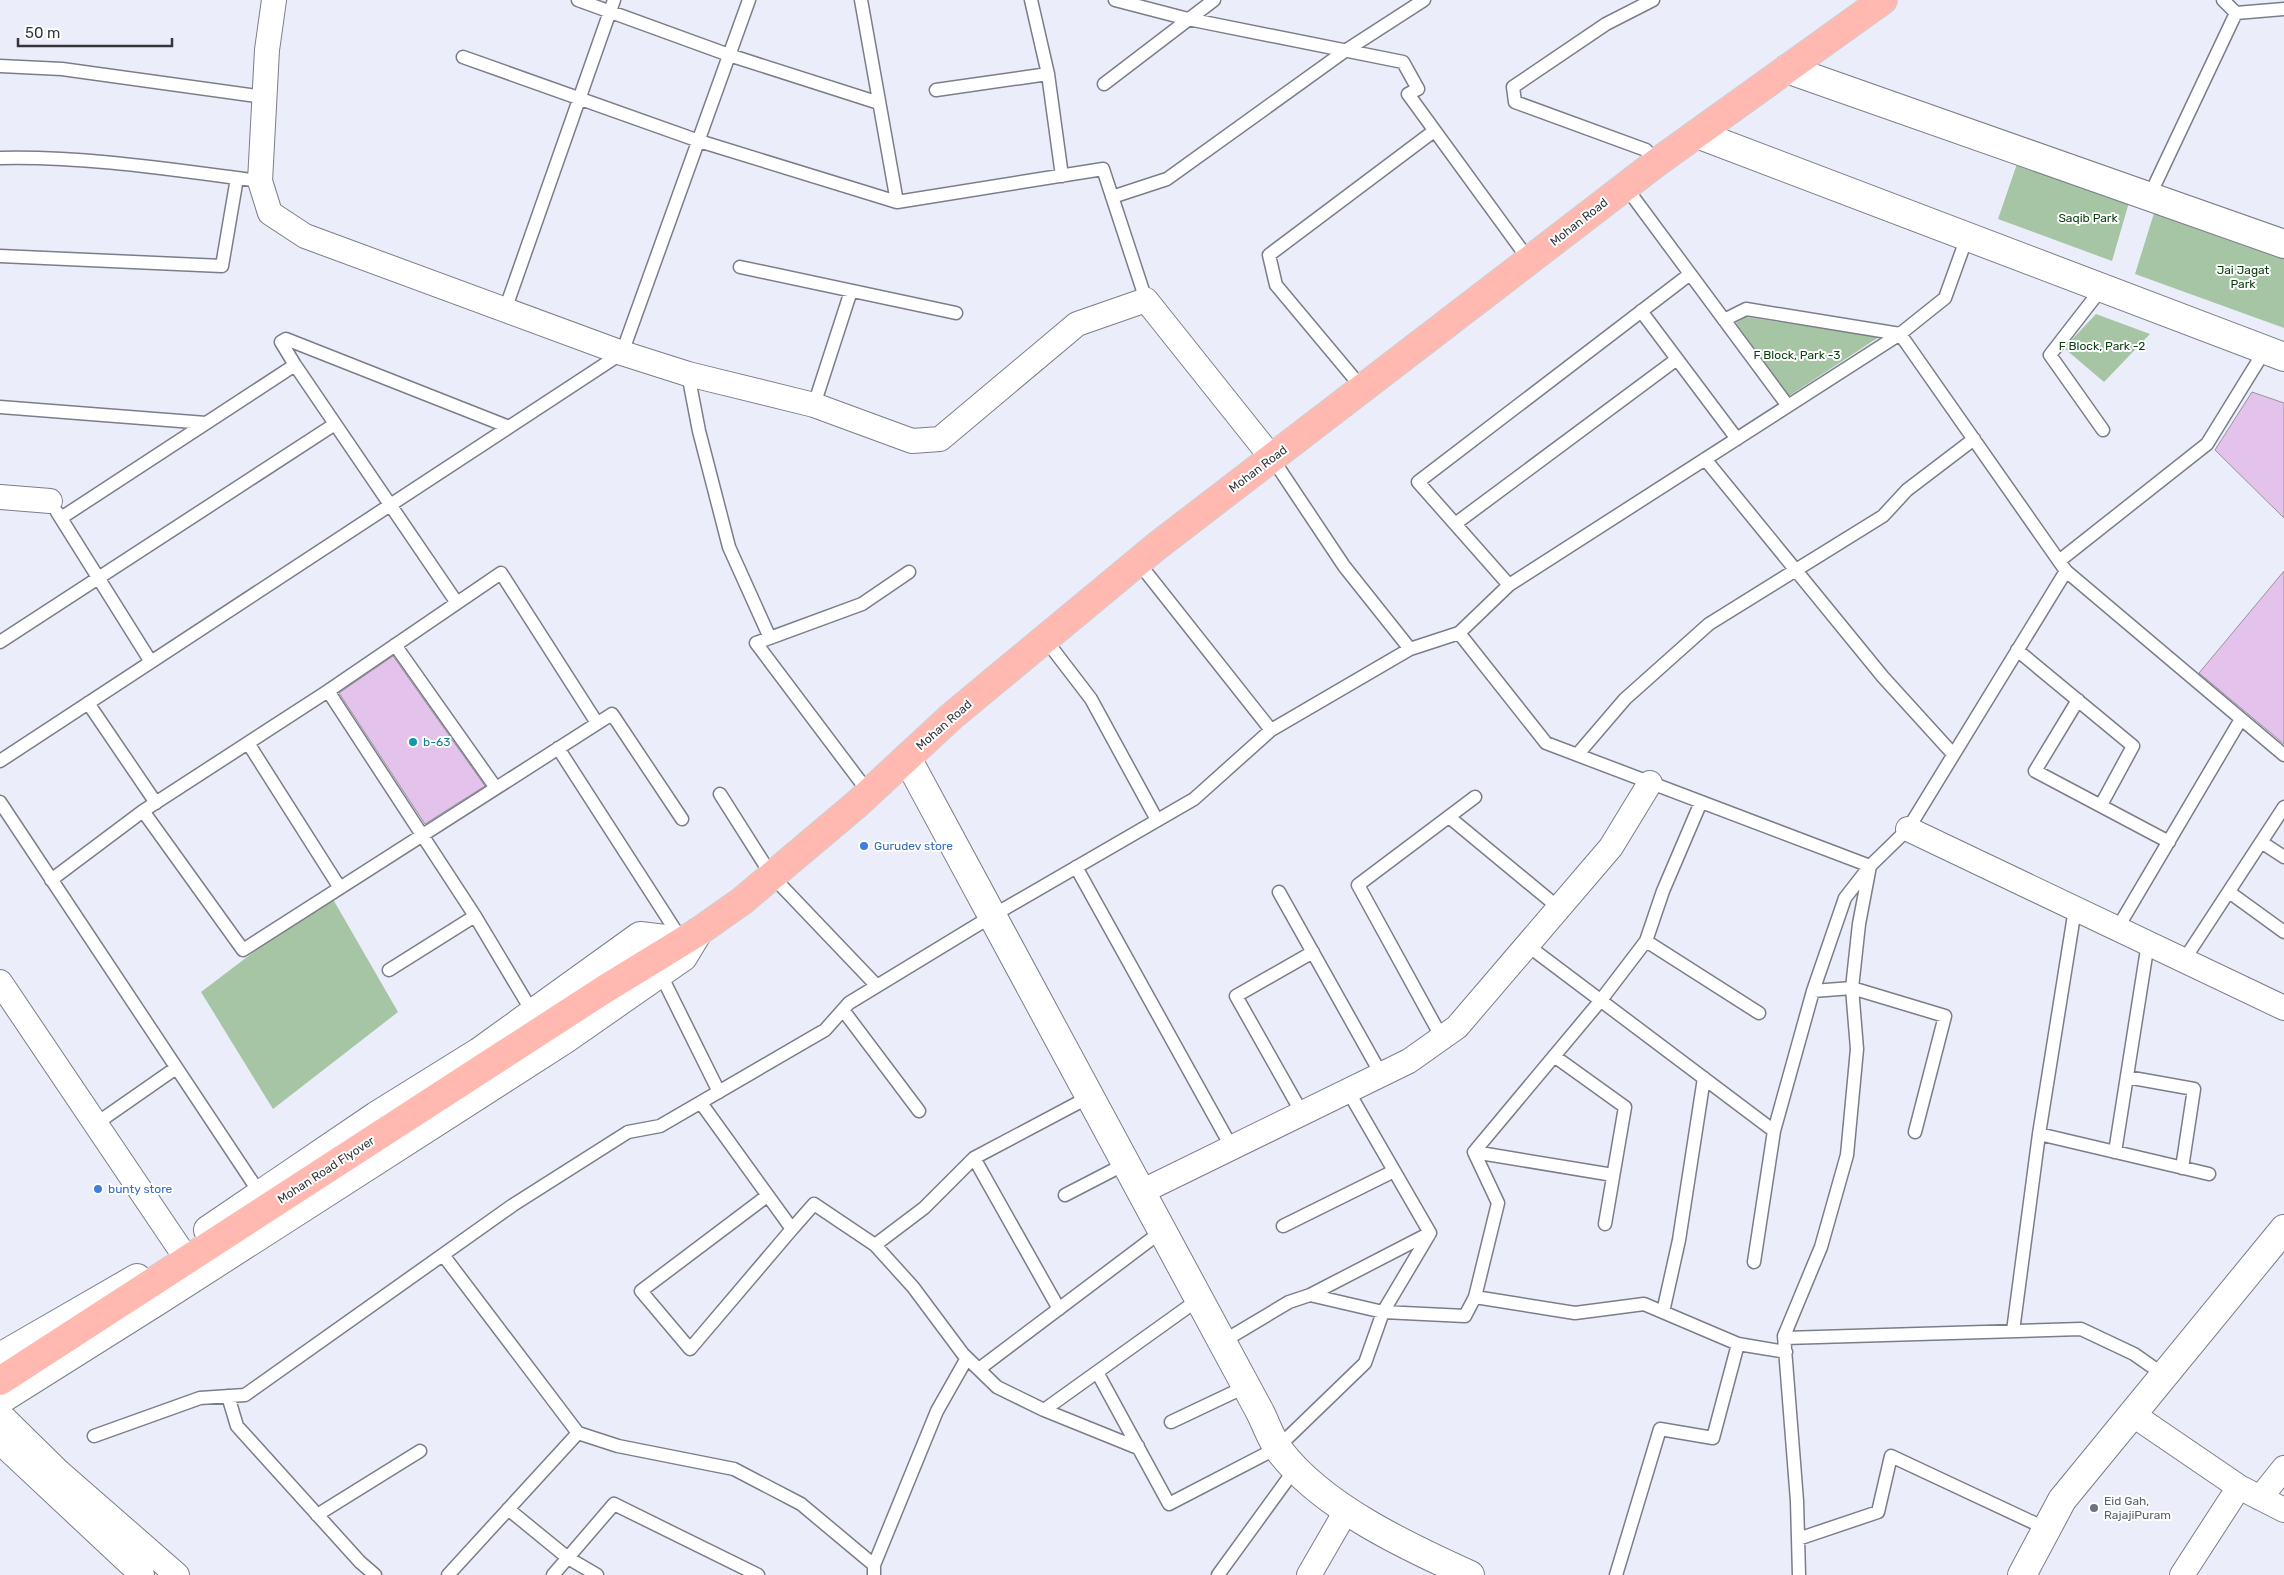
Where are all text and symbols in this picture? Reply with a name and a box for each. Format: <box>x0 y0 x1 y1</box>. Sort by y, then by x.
scale bar <box>18 15 171 47</box>
text: 50 m <box>25 24 60 42</box>
street label: Mohan Road <box>1548 195 1610 249</box>
park label: Saqib Park <box>2058 211 2118 225</box>
park label: Jai Jagat Park <box>2217 263 2270 291</box>
park label: F Block, Park -2 <box>2059 339 2145 353</box>
park label: F Block, Park -3 <box>1754 348 1840 362</box>
street label: Mohan Road <box>1226 443 1290 495</box>
street label: Mohan Road <box>913 697 975 753</box>
place label: b-63 <box>423 735 450 749</box>
marker: b-63 <box>407 736 419 748</box>
place label: Gurudev store <box>874 839 953 853</box>
marker: Gurudev store <box>858 840 870 852</box>
street label: Mohan Road Flyover <box>275 1133 377 1207</box>
place label: bunty store <box>108 1182 173 1196</box>
marker: bunty store <box>92 1183 104 1195</box>
place label: Eid Gah, RajajiPuram <box>2104 1494 2171 1522</box>
marker: Eid Gah, RajajiPuram <box>2088 1502 2100 1514</box>

